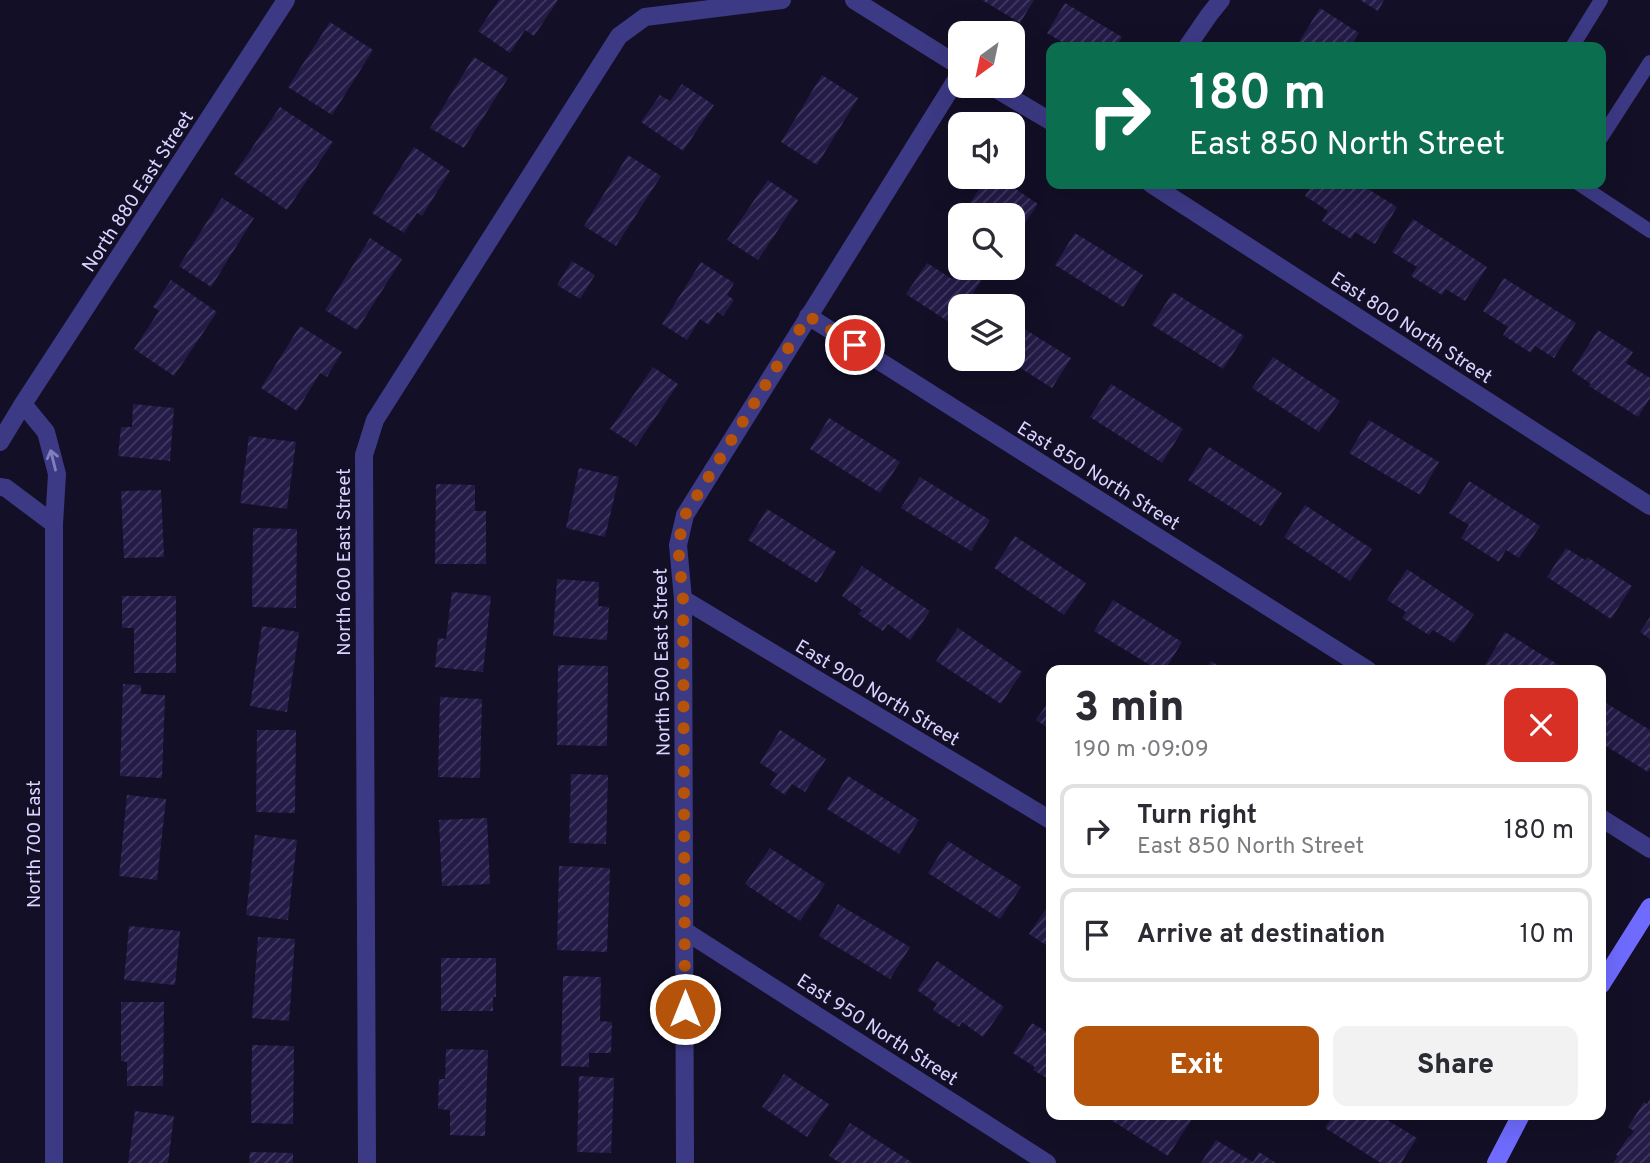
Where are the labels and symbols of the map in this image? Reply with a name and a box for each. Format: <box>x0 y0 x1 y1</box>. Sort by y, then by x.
north arrow <box>948 21 1026 98</box>
street label: North 880 East Street <box>78 107 200 277</box>
street label: East 800 North Street <box>1326 267 1496 390</box>
pin <box>825 315 885 375</box>
street label: East 850 North Street <box>1012 417 1184 537</box>
one-way arrow <box>46 449 59 472</box>
street label: North 600 East Street <box>333 468 357 656</box>
street label: North 500 East Street <box>649 568 677 756</box>
street label: East 900 North Street <box>790 635 964 752</box>
street label: North 700 East <box>23 780 47 908</box>
street label: East 950 North Street <box>792 970 962 1092</box>
position arrow <box>648 972 722 1046</box>

